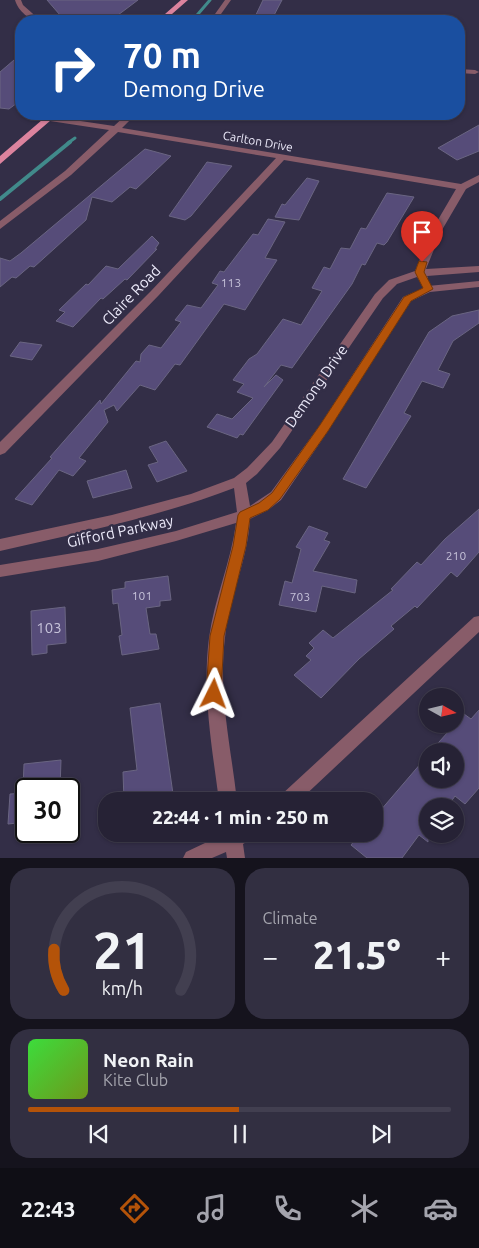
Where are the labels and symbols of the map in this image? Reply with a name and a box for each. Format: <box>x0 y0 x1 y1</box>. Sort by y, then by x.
street label: Carlton Drive <box>222 128 294 154</box>
pin <box>401 211 443 262</box>
street label: Claire Road <box>98 262 164 328</box>
house number: 113 <box>221 276 241 289</box>
street label: Demong Drive <box>281 342 351 430</box>
street label: Gifford Parkway <box>65 511 175 551</box>
house number: 210 <box>446 549 466 562</box>
house number: 101 <box>132 589 152 602</box>
house number: 703 <box>290 590 310 603</box>
house number: 103 <box>36 619 62 636</box>
position arrow <box>187 667 239 719</box>
north arrow <box>419 688 464 732</box>
speed limit sign: 30 <box>15 778 80 843</box>

